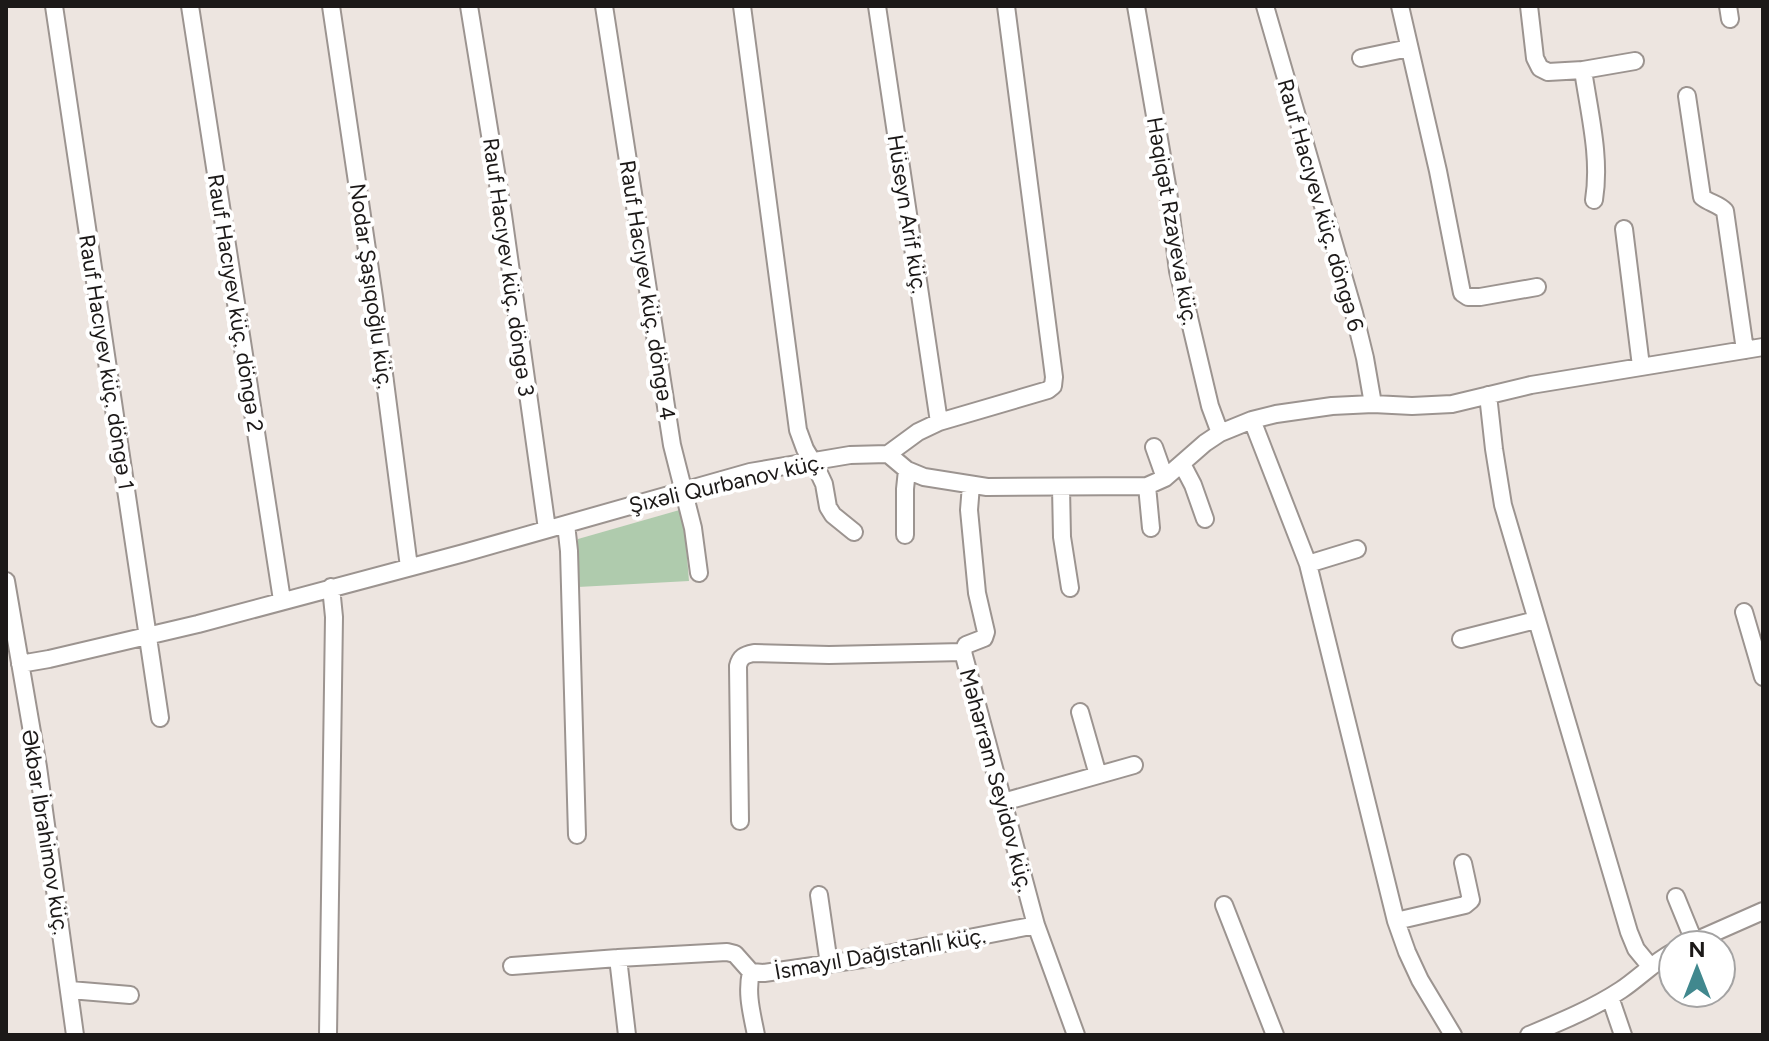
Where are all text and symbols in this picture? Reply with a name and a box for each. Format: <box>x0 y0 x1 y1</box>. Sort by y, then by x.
street label: Rauf Hacıyev küç. döngə 6 <box>1272 76 1370 334</box>
street label: Həqiqət Rzayeva küç. <box>1141 115 1204 327</box>
street label: Hüseyn Arif küç. <box>882 133 933 295</box>
street label: Rauf Hacıyev küç. döngə 3 <box>477 136 540 398</box>
street label: Rauf Hacıyev küç. döngə 4 <box>614 158 681 422</box>
street label: Rauf Hacıyev küç. döngə 2 <box>202 172 269 434</box>
street label: Nodar Şaşıqoğlu küç. <box>344 182 399 391</box>
street label: Rauf Hacıyev küç. döngə 1 <box>73 233 140 492</box>
street label: Şıxəli Qurbanov küç. <box>626 448 826 519</box>
street label: Məhərrəm Seyidov küç. <box>954 665 1039 895</box>
street label: Əkbər İbrahimov küç. <box>16 727 75 937</box>
street label: İsmayıl Dağıstanlı küç. <box>772 922 988 985</box>
north arrow <box>1657 929 1737 1009</box>
text: N <box>1688 936 1706 963</box>

